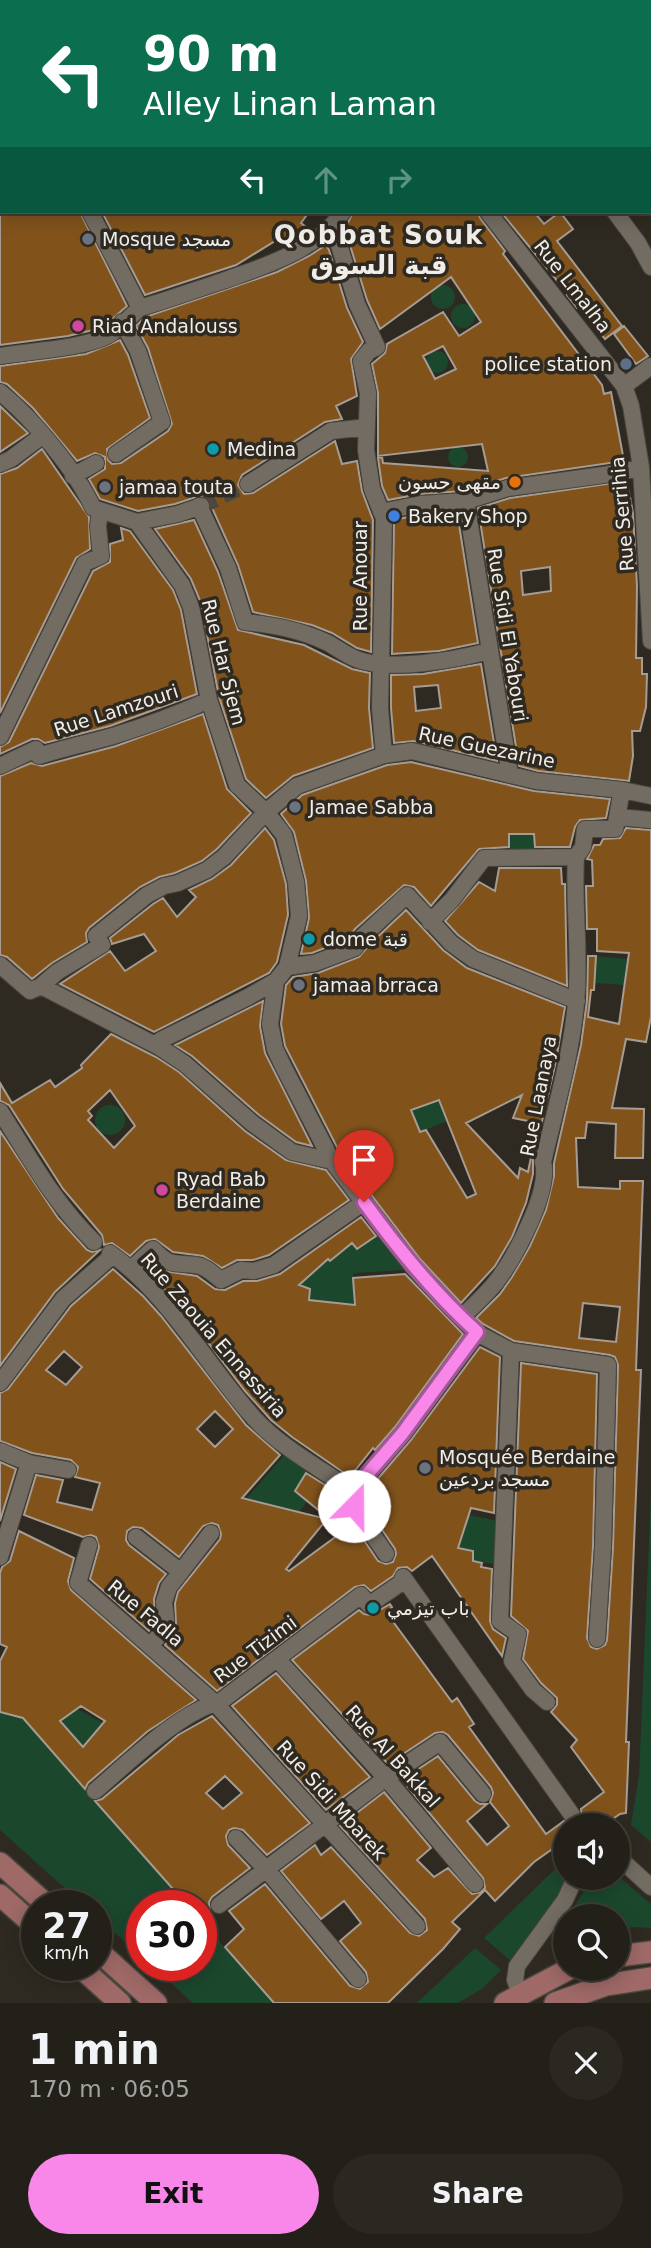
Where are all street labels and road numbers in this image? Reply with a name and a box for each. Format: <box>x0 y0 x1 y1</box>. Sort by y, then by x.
street label: Rue Lmalha <box>530 235 616 337</box>
street label: Rue Serrihia <box>606 456 638 572</box>
street label: Rue Anouar <box>349 521 371 631</box>
street label: Rue Sidi El Yabouri <box>483 547 533 723</box>
street label: Rue Har Sjem <box>198 597 250 727</box>
street label: Rue Lamzouri <box>51 680 181 740</box>
street label: Rue Guezarine <box>417 722 557 772</box>
street label: Rue Laanaya <box>516 1034 560 1158</box>
street label: Rue Zaouia Ennassiria <box>136 1248 292 1422</box>
street label: Rue Fadla <box>104 1575 188 1651</box>
street label: Rue Tizimi <box>209 1611 301 1687</box>
street label: Rue Al Bakkal <box>341 1700 445 1812</box>
street label: Rue Sidi Mbarek <box>273 1736 391 1864</box>

